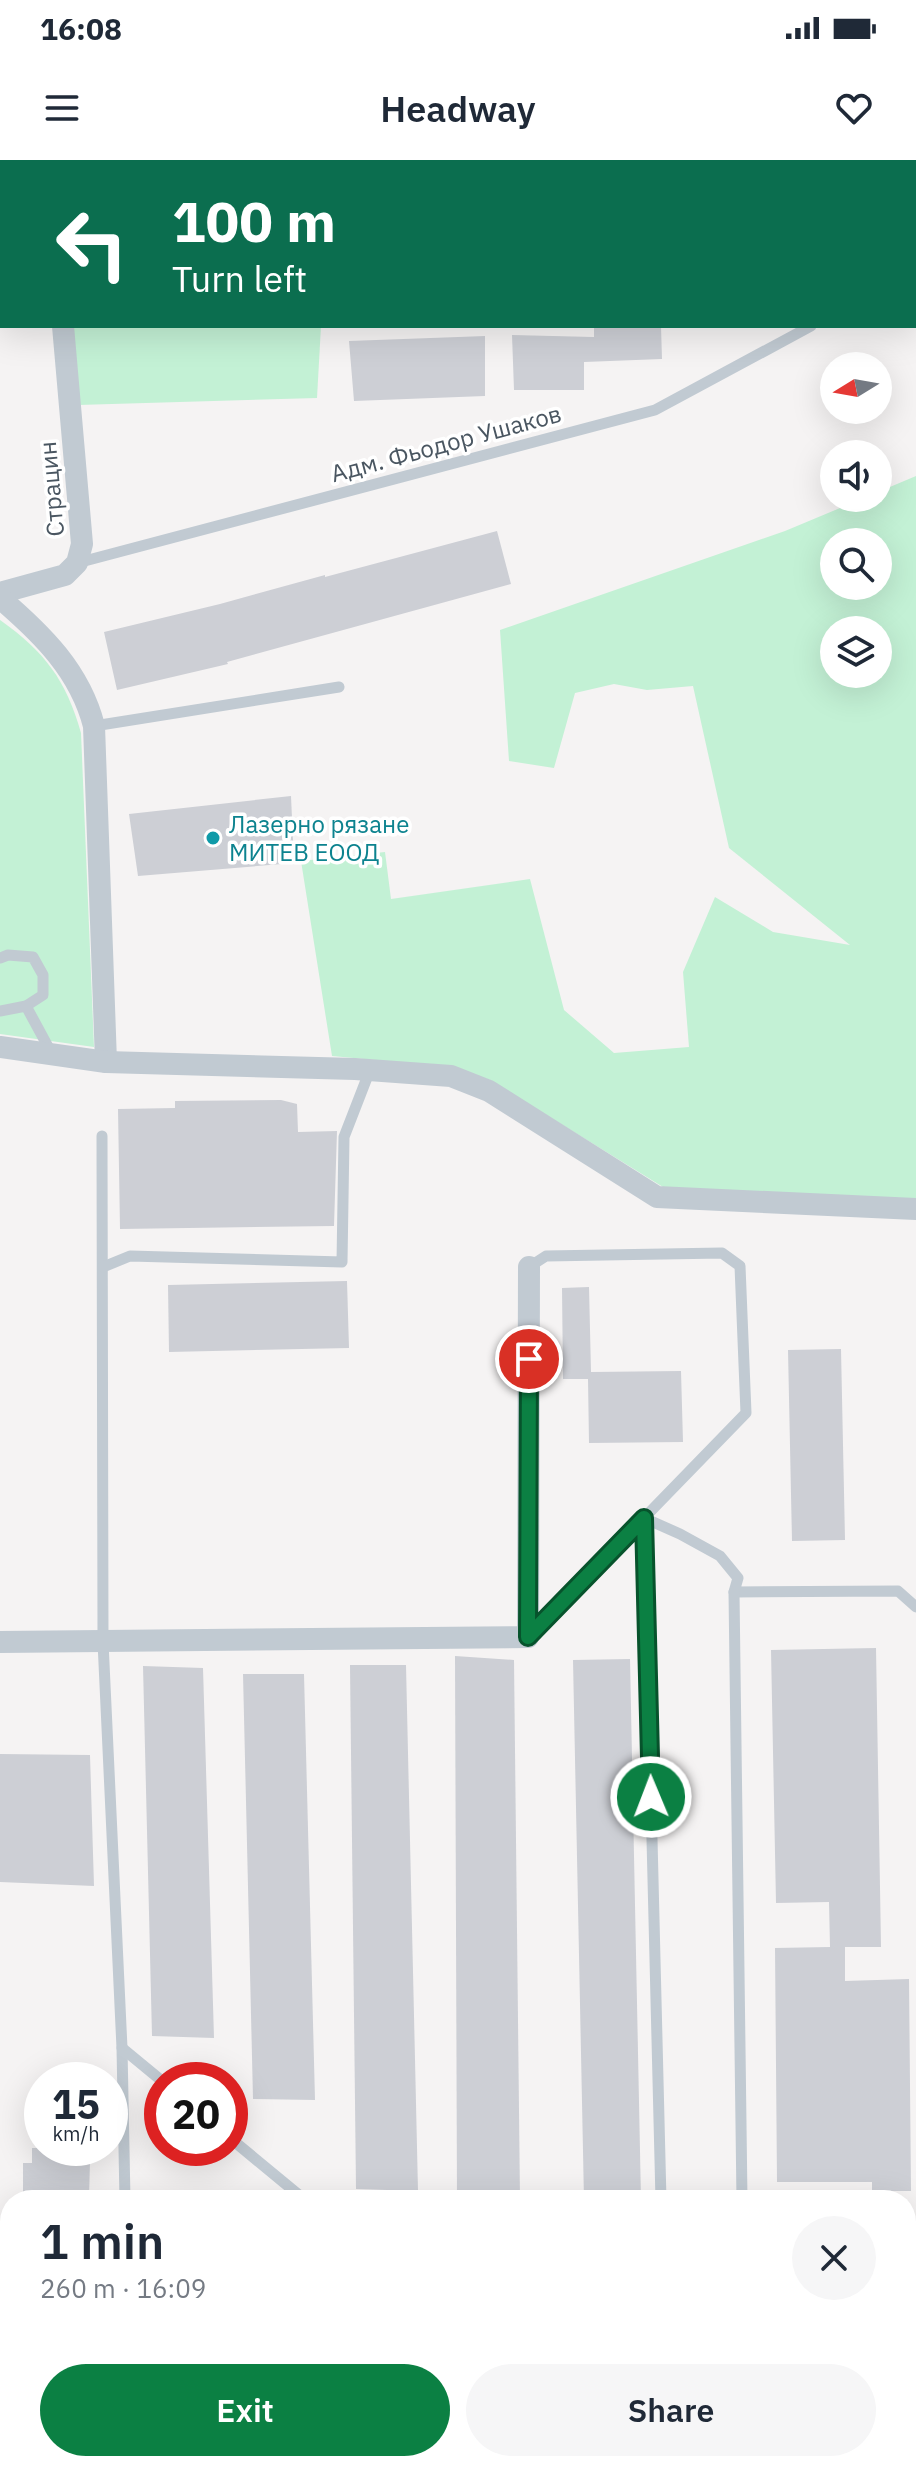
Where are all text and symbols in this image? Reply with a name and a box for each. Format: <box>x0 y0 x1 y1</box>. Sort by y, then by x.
text: 16:08 <box>40 9 122 48</box>
text: Headway <box>380 85 536 132</box>
icon: menu <box>40 86 84 130</box>
icon: heart <box>832 86 876 130</box>
text: 100 m <box>172 185 336 257</box>
icon: left <box>40 192 144 296</box>
text: Turn left <box>172 255 307 302</box>
north arrow <box>820 352 892 424</box>
map controls <box>820 352 892 688</box>
street label: Адм. Фьодор Ушаков <box>327 397 565 489</box>
street label: Страцин <box>31 440 71 538</box>
button: sound <box>820 440 892 512</box>
button: search <box>820 528 892 600</box>
button: layers <box>820 616 892 688</box>
place label: Лазерно рязане МИТЕВ ЕООД <box>229 808 409 868</box>
marker: Лазерно рязане МИТЕВ ЕООД <box>204 829 222 847</box>
pin <box>495 1325 563 1393</box>
icon: arrive <box>507 1337 551 1381</box>
position arrow <box>609 1755 693 1839</box>
speed limit sign: 20 <box>144 2062 248 2166</box>
text: 15 <box>52 2078 100 2130</box>
text: km/h <box>52 2120 100 2147</box>
text: 1 min <box>40 2210 164 2272</box>
button: close <box>792 2216 876 2300</box>
text: 260 m · 16:09 <box>40 2271 206 2305</box>
button: Exit <box>40 2364 450 2456</box>
button: Share <box>466 2364 876 2456</box>

